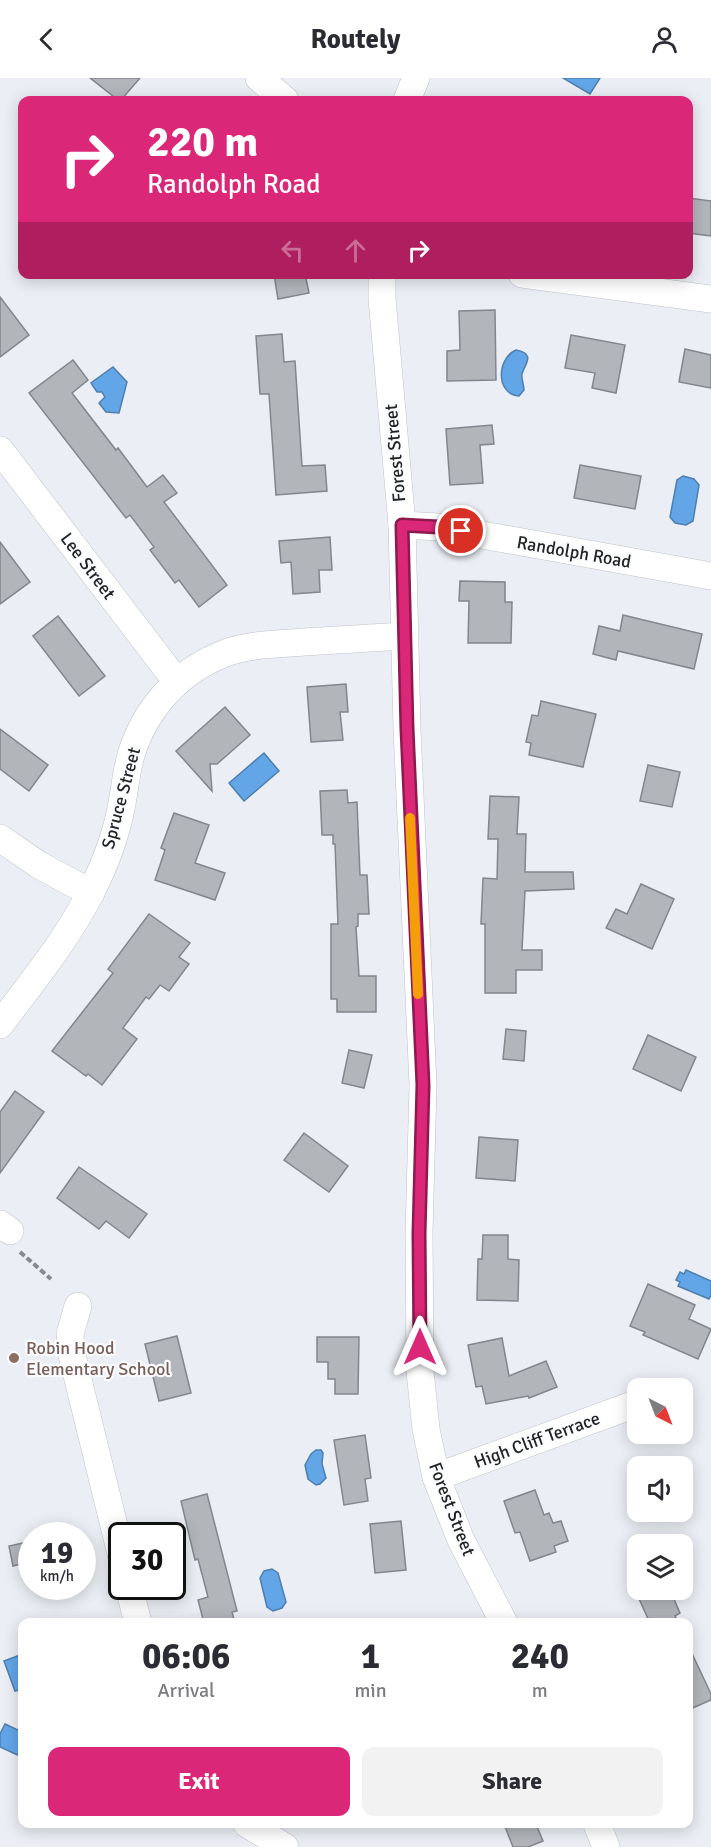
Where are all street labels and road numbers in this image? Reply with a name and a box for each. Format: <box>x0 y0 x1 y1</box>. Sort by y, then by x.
street label: Forest Street <box>380 403 410 503</box>
street label: Lee Street <box>56 528 120 604</box>
street label: Randolph Road <box>515 531 633 573</box>
street label: Spruce Street <box>97 745 145 851</box>
street label: High Cliff Terrace <box>471 1407 603 1473</box>
street label: Forest Street <box>424 1459 480 1559</box>

